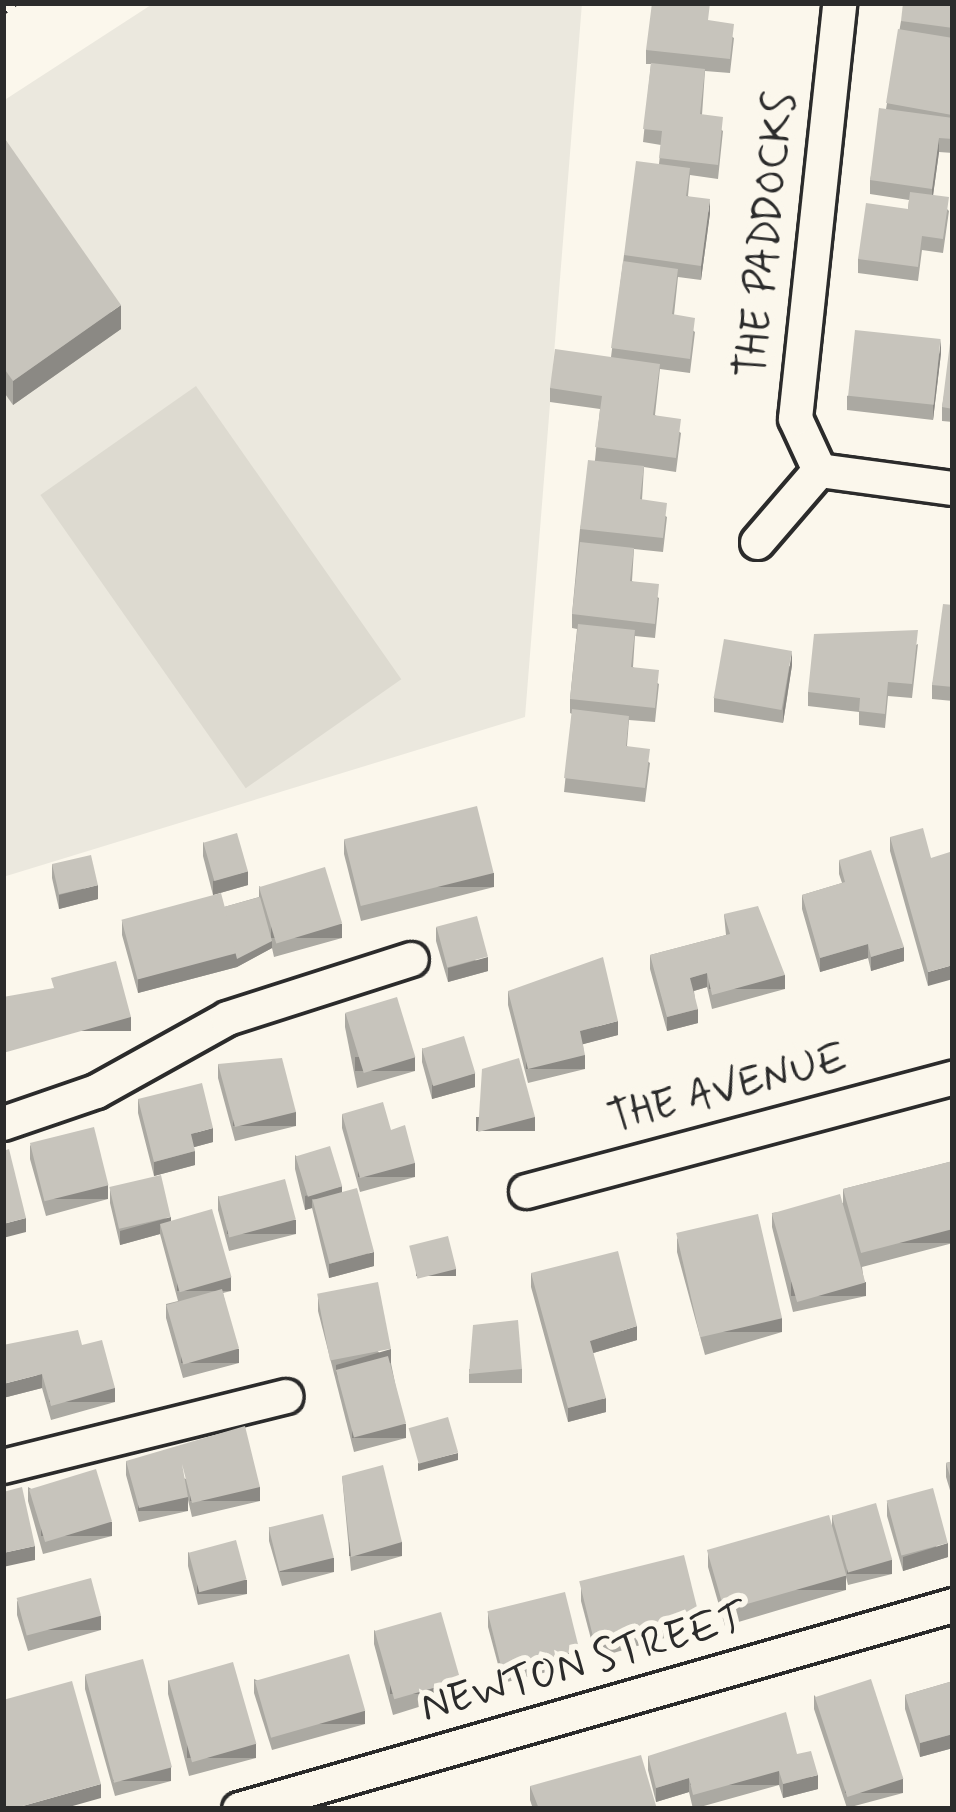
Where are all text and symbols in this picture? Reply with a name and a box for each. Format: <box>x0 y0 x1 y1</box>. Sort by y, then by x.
street label: THE PADDOCKS <box>728 86 808 384</box>
street label: THE AVENUE <box>603 1034 853 1146</box>
street label: NEWTON STREET <box>414 1593 754 1735</box>

